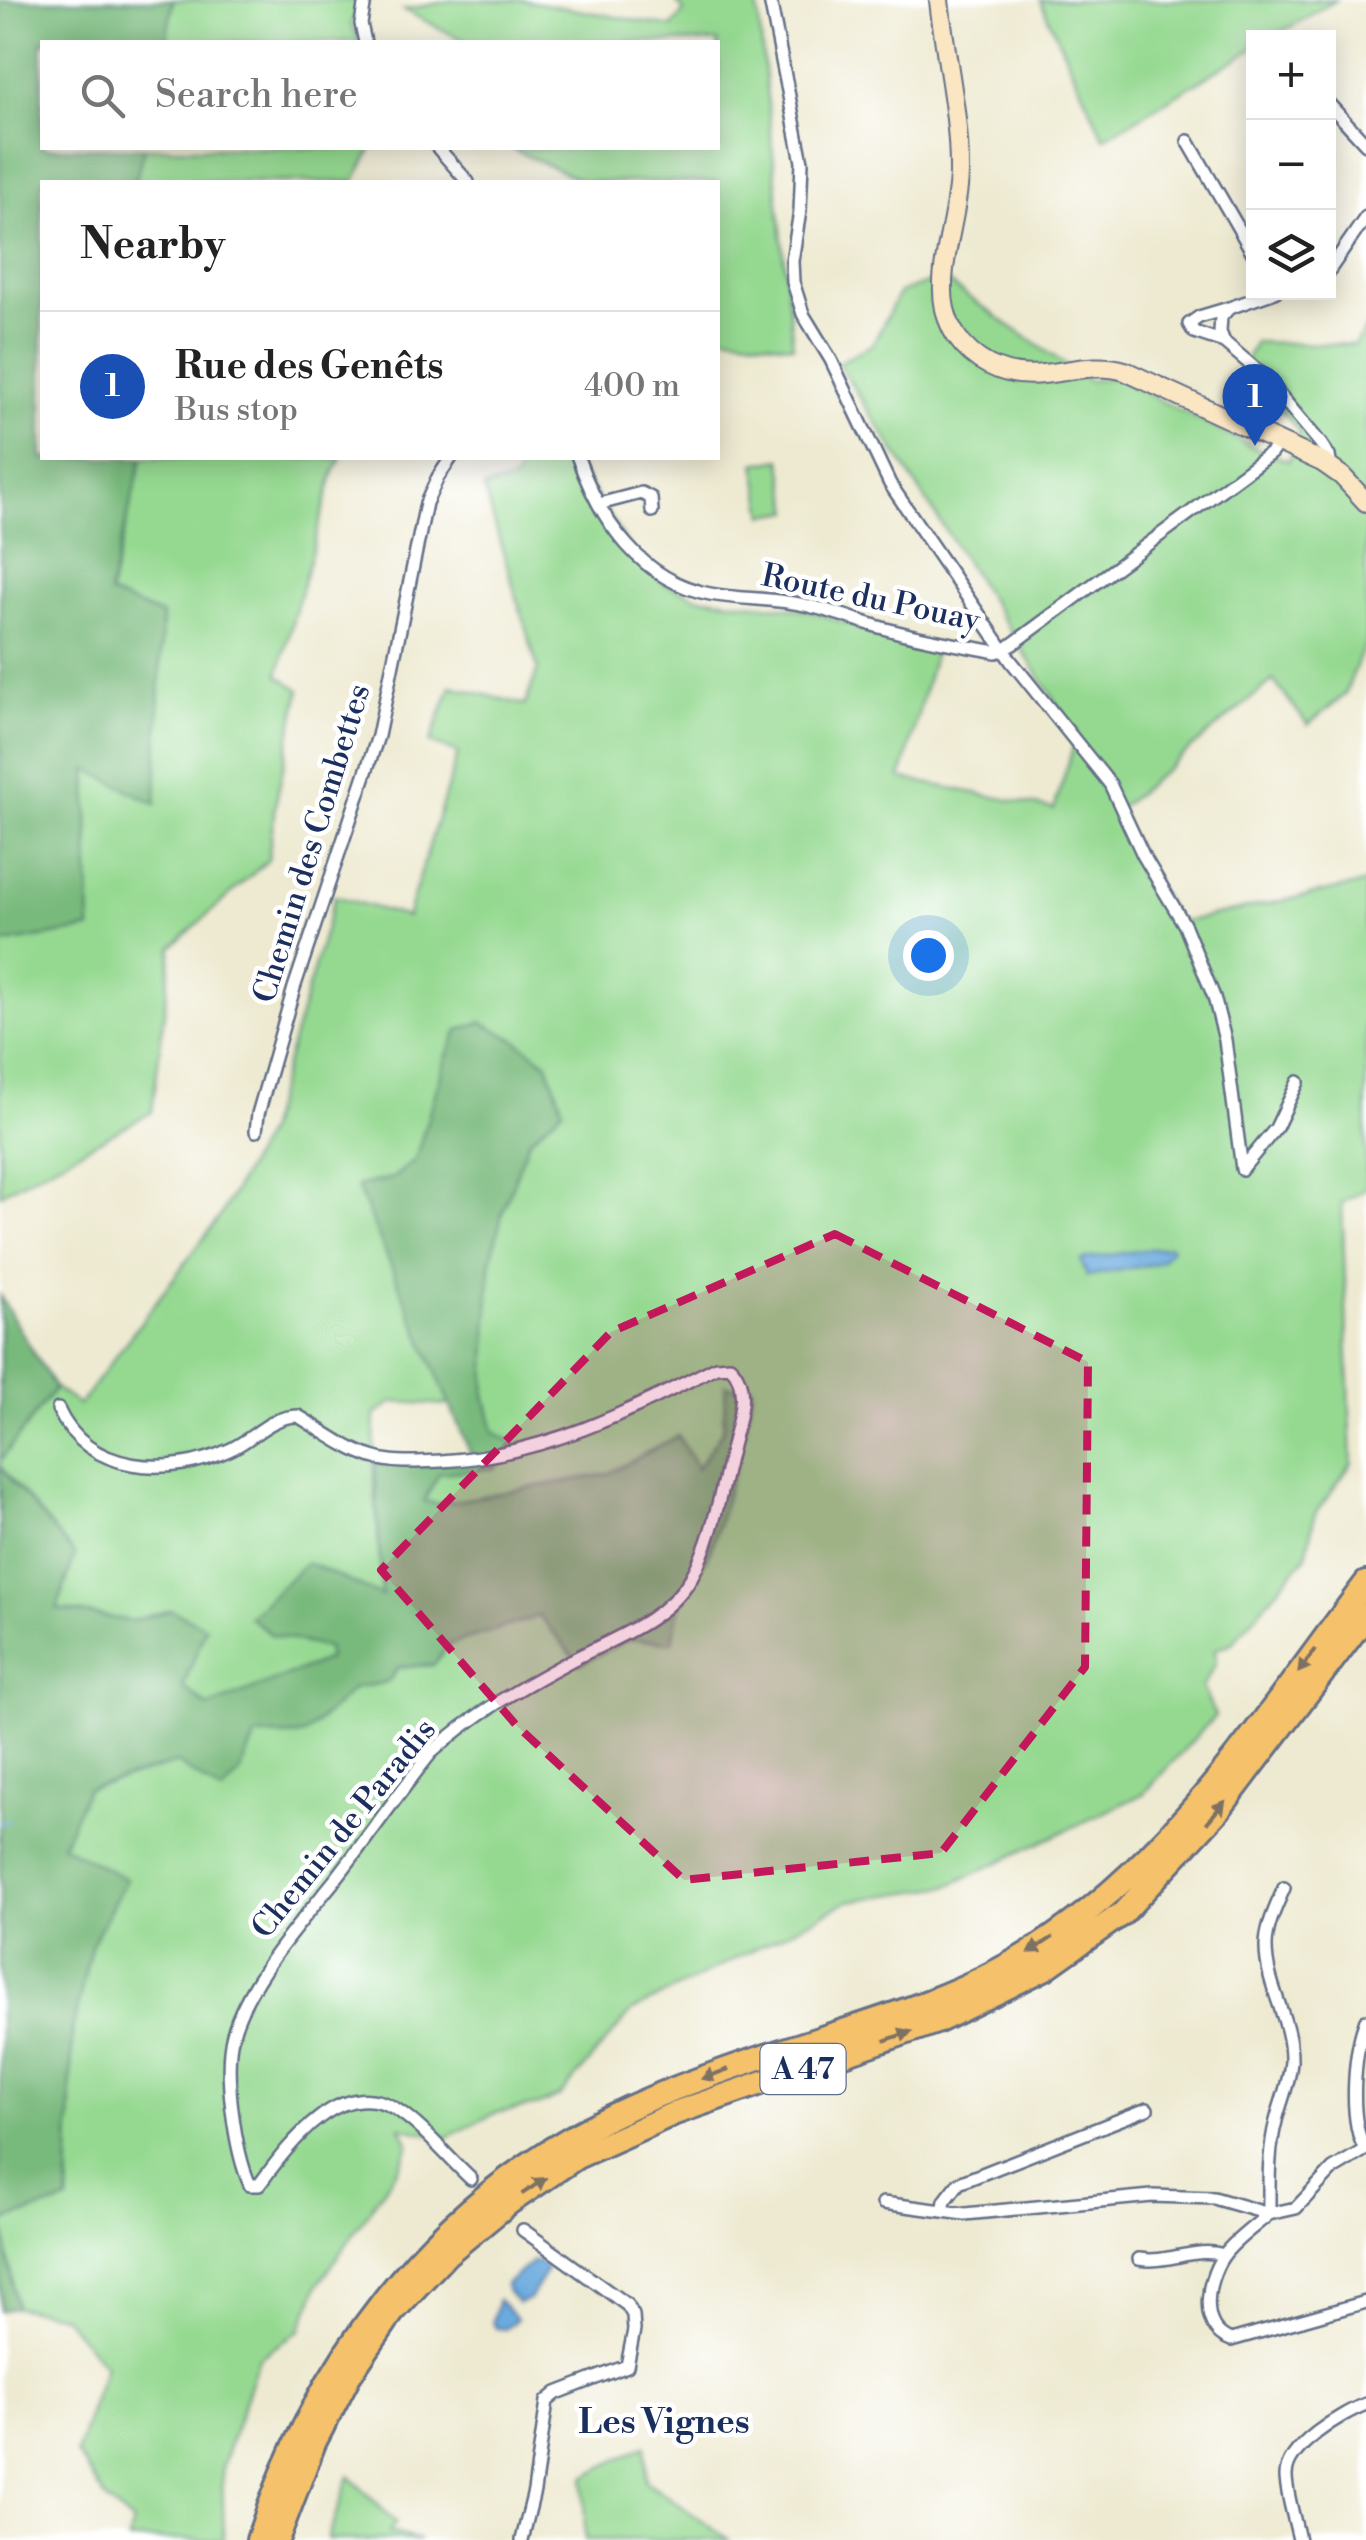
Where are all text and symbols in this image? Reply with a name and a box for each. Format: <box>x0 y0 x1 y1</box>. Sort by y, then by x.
map controls <box>1246 30 1336 300</box>
button: + <box>1246 30 1336 120</box>
search box <box>40 40 720 150</box>
icon: search <box>75 68 130 123</box>
text: Search here <box>155 72 358 119</box>
button: − <box>1246 120 1336 210</box>
button: layers <box>1246 210 1336 300</box>
text: Nearby <box>80 219 225 272</box>
text: Rue des Genêts <box>175 343 444 390</box>
pin: 1 <box>1222 364 1288 446</box>
text: 1 <box>105 366 120 406</box>
text: 400 m <box>584 366 680 406</box>
text: Bus stop <box>175 390 298 430</box>
street label: Route du Pouay <box>758 555 984 641</box>
street label: Chemin des Combettes <box>244 679 380 1008</box>
your location <box>903 930 954 981</box>
one-way arrow <box>1297 1648 1317 1674</box>
street label: Chemin de Paradis <box>243 1711 445 1947</box>
one-way arrow <box>1205 1800 1227 1825</box>
one-way arrow <box>1027 1935 1055 1953</box>
one-way arrow <box>883 2027 913 2042</box>
road number: A 47 <box>760 2044 846 2094</box>
one-way arrow <box>700 2067 730 2082</box>
one-way arrow <box>521 2177 548 2195</box>
district label: Les Vignes <box>578 2401 750 2444</box>

